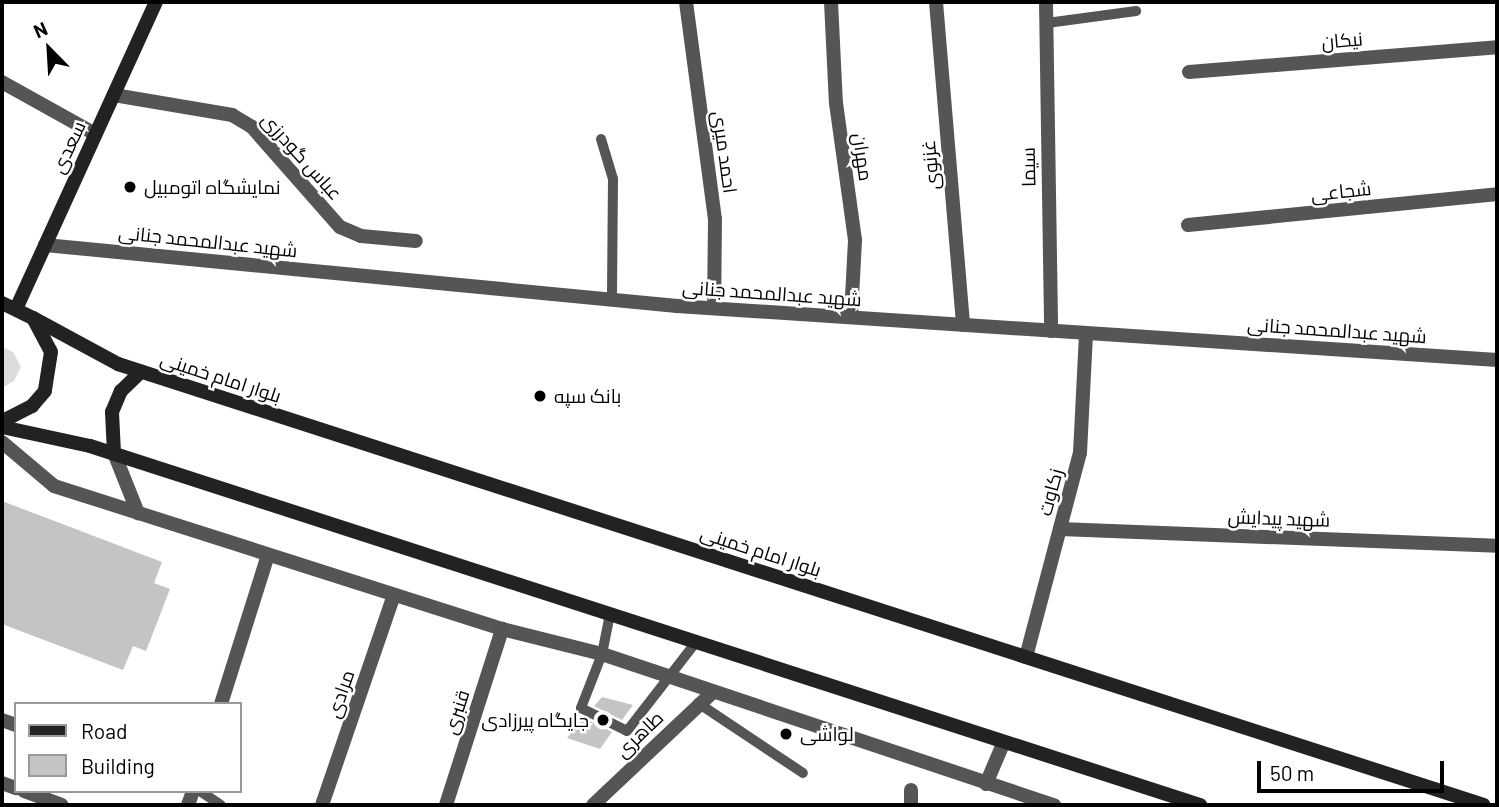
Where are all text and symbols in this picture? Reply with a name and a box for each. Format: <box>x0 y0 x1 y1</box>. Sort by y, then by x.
north arrow <box>14 14 84 84</box>
text: N <box>30 16 51 42</box>
street label: نیکان <box>1320 27 1364 53</box>
street label: عباس گودرزی <box>257 108 347 204</box>
street label: احمد میری <box>708 109 742 195</box>
street label: سعدی <box>46 117 90 177</box>
street label: مهران <box>848 132 878 182</box>
street label: غزنوی <box>916 139 944 191</box>
street label: سیما <box>1016 147 1040 187</box>
place label: نمایشگاه اتومبیل <box>144 176 281 198</box>
street label: شجاعی <box>1310 176 1372 206</box>
marker: نمایشگاه اتومبیل <box>122 179 138 195</box>
street label: شهید عبدالمحمد جنانی <box>117 220 299 262</box>
street label: شهید عبدالمحمد جنانی <box>682 275 862 311</box>
street label: شهید عبدالمحمد جنانی <box>1247 312 1427 348</box>
street label: بلوار امام خمینی <box>158 347 284 407</box>
place label: بانک سپه <box>554 385 621 407</box>
marker: بانک سپه <box>532 388 548 404</box>
street label: زکاوت <box>1033 466 1067 518</box>
street label: شهید پیدایش <box>1227 505 1331 531</box>
street label: بلوار امام خمینی <box>698 521 824 581</box>
street label: مرادی <box>321 667 359 721</box>
street label: قنبری <box>438 687 474 737</box>
legend <box>14 702 242 793</box>
street label: طاهری <box>610 706 668 762</box>
place label: جایگاه پیرزادی <box>481 709 589 731</box>
marker: جایگاه پیرزادی <box>595 712 611 728</box>
text: Road <box>81 718 127 743</box>
place label: لواشی <box>800 723 854 745</box>
marker: لواشی <box>778 726 794 742</box>
scale bar <box>1261 748 1448 792</box>
text: Building <box>81 753 155 778</box>
text: 50 m <box>1270 760 1314 785</box>

